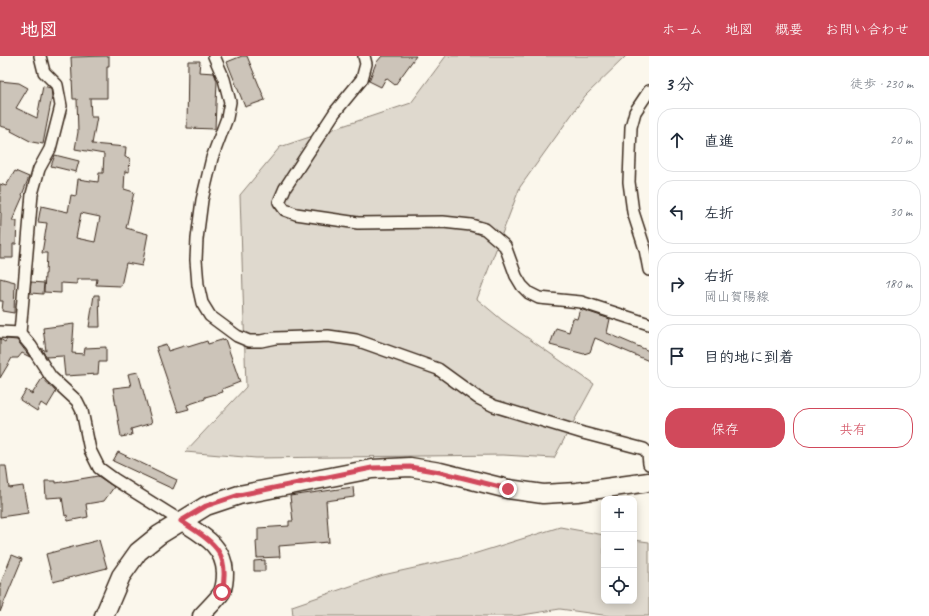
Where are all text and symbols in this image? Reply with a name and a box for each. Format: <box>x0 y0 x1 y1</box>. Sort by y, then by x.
text: 地図 <box>20 18 58 42</box>
text: ホーム <box>662 21 703 38</box>
text: 地図 <box>725 21 753 38</box>
text: 概要 <box>775 21 803 38</box>
text: お問い合わせ <box>825 21 909 38</box>
text: 3 分 <box>665 74 694 95</box>
text: 徒歩 · 230 m <box>850 76 913 92</box>
icon: ahead <box>666 129 688 151</box>
text: 直進 <box>704 132 734 151</box>
text: 20 m <box>890 132 912 148</box>
icon: left <box>666 201 688 223</box>
text: 左折 <box>704 204 734 223</box>
text: 30 m <box>890 204 912 220</box>
text: 右折 <box>704 267 734 286</box>
icon: right <box>666 273 688 295</box>
text: 180 m <box>884 276 912 292</box>
text: 岡山賀陽線 <box>704 289 769 305</box>
icon: arrive <box>666 345 688 367</box>
text: 目的地に到着 <box>704 348 794 367</box>
button: 保存 <box>665 408 785 448</box>
button: 共有 <box>793 408 913 448</box>
route end <box>499 480 517 498</box>
map controls <box>601 496 637 604</box>
button: + <box>601 496 637 532</box>
button: − <box>601 532 637 568</box>
button: locate <box>601 568 637 604</box>
route start <box>213 583 231 601</box>

